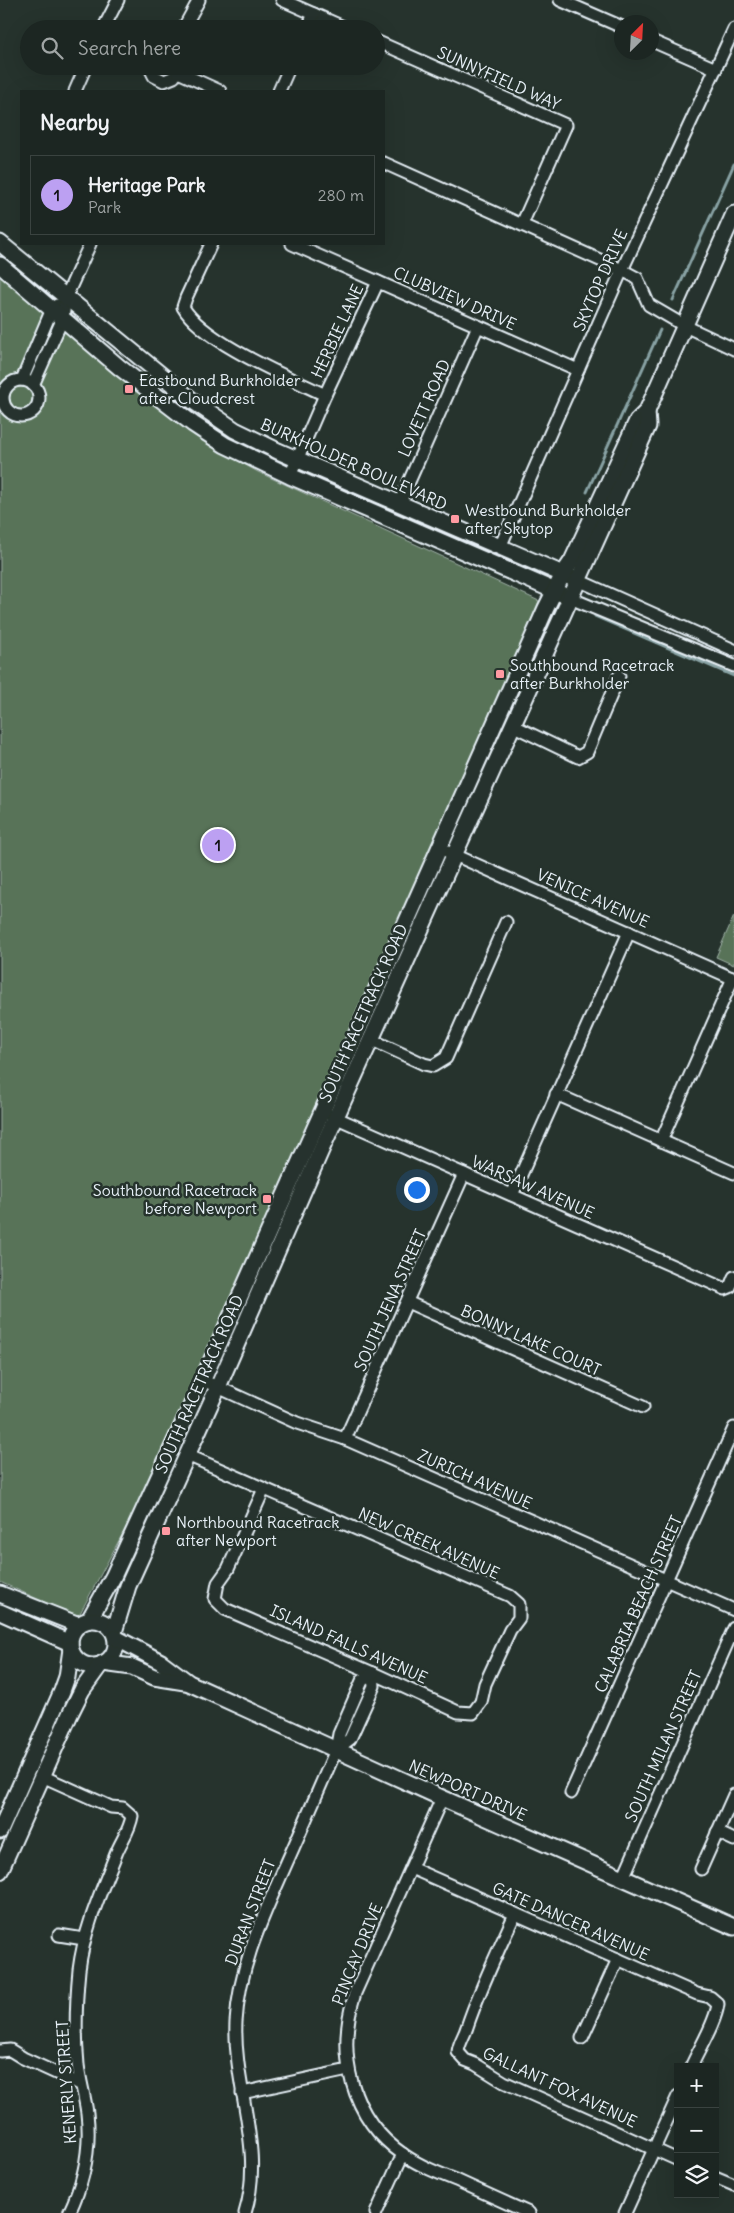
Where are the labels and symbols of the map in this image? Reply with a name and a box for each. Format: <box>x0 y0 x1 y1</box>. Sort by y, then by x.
north arrow <box>614 15 659 60</box>
street label: SUNNYFIELD WAY <box>434 42 564 114</box>
street label: SKYTOP DRIVE <box>569 226 631 334</box>
street label: CLUBVIEW DRIVE <box>390 262 520 334</box>
street label: HERBIE LANE <box>307 281 367 381</box>
street label: LOVETT ROAD <box>394 356 454 460</box>
place label: Eastbound Burkholder after Cloudcrest <box>139 370 301 408</box>
marker: Eastbound Burkholder after Cloudcrest <box>123 383 135 395</box>
street label: BURKHOLDER BOULEVARD <box>258 414 450 514</box>
place label: Westbound Burkholder after Skytop <box>465 500 631 538</box>
marker: Westbound Burkholder after Skytop <box>449 513 461 525</box>
place label: Southbound Racetrack after Burkholder <box>510 655 674 693</box>
marker: Southbound Racetrack after Burkholder <box>494 668 506 680</box>
pin: 1 <box>202 826 234 864</box>
street label: VENICE AVENUE <box>533 864 653 932</box>
street label: SOUTH RACETRACK ROAD <box>315 921 411 1105</box>
street label: WARSAW AVENUE <box>469 1151 597 1223</box>
your location <box>404 1177 430 1203</box>
place label: Southbound Racetrack before Newport <box>93 1180 258 1218</box>
marker: Southbound Racetrack before Newport <box>261 1193 273 1205</box>
street label: SOUTH JENA STREET <box>350 1226 430 1374</box>
street label: SOUTH RACETRACK ROAD <box>151 1292 247 1476</box>
street label: BONNY LAKE COURT <box>458 1300 604 1380</box>
street label: ZURICH AVENUE <box>415 1445 535 1513</box>
street label: NEW CREEK AVENUE <box>355 1503 503 1583</box>
place label: Northbound Racetrack after Newport <box>176 1512 339 1550</box>
street label: CALABRIA BEACH STREET <box>590 1512 686 1696</box>
marker: Northbound Racetrack after Newport <box>160 1525 172 1537</box>
street label: ISLAND FALLS AVENUE <box>267 1600 431 1688</box>
street label: SOUTH MILAN STREET <box>620 1667 706 1825</box>
street label: NEWPORT DRIVE <box>406 1755 530 1825</box>
street label: DURAN STREET <box>221 1856 279 1968</box>
street label: GATE DANCER AVENUE <box>489 1877 653 1965</box>
street label: PINCAY DRIVE <box>327 1900 387 2008</box>
street label: KENERLY STREET <box>52 2019 80 2145</box>
street label: GALLANT FOX AVENUE <box>480 2042 640 2132</box>

